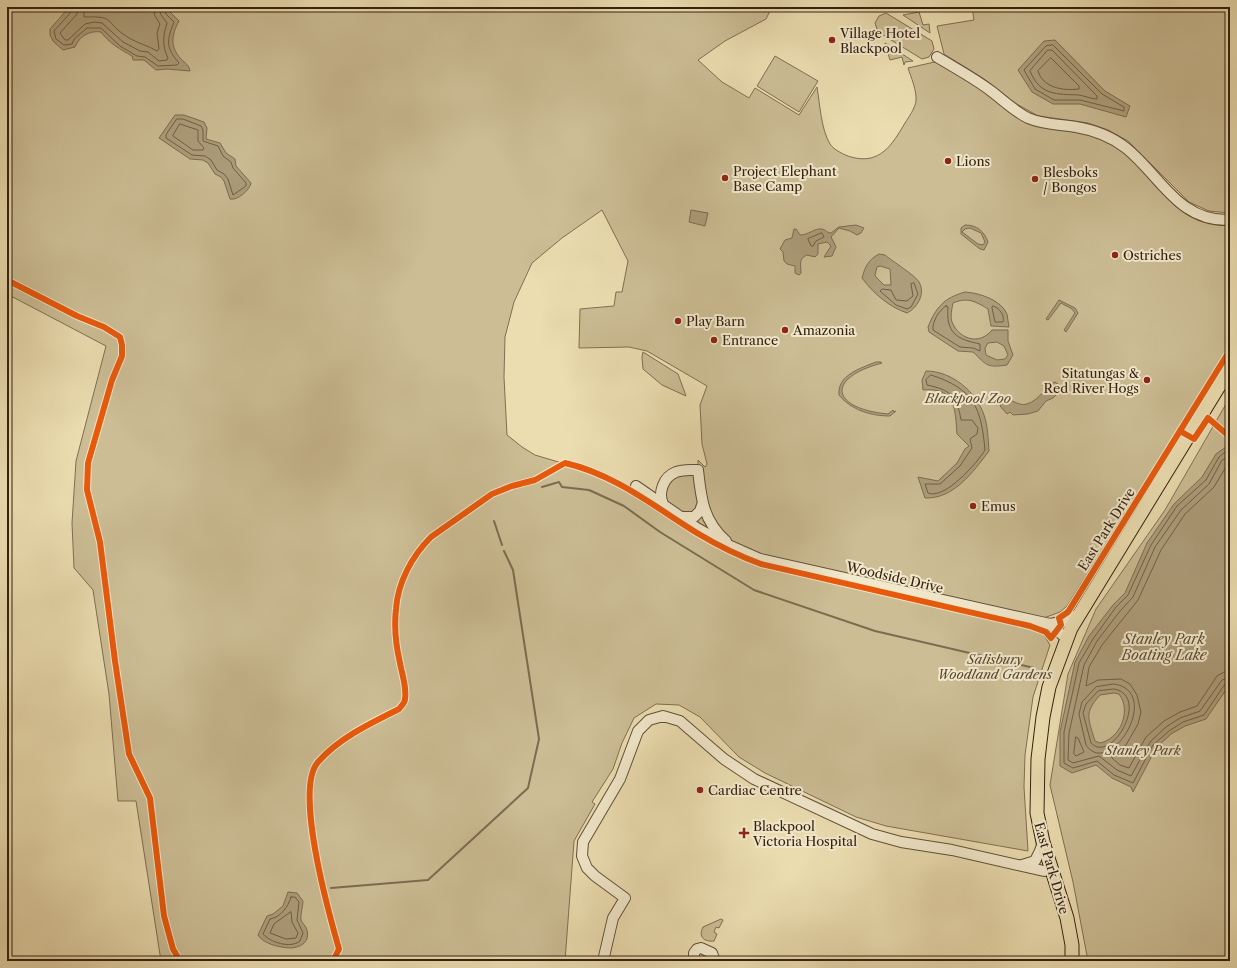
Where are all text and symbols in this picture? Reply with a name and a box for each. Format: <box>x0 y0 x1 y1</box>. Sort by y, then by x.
place label: Village Hotel Blackpool <box>839 25 920 56</box>
marker: Village Hotel Blackpool <box>827 35 837 45</box>
place label: Lions <box>956 153 991 169</box>
marker: Lions <box>943 156 953 166</box>
place label: Project Elephant Base Camp <box>733 163 837 194</box>
place label: Blesboks / Bongos <box>1043 164 1098 195</box>
marker: Project Elephant Base Camp <box>720 173 730 183</box>
marker: Blesboks / Bongos <box>1030 174 1040 184</box>
place label: Ostriches <box>1123 247 1182 263</box>
marker: Ostriches <box>1110 250 1120 260</box>
place label: Play Barn <box>686 313 745 329</box>
marker: Play Barn <box>673 316 683 326</box>
place label: Amazonia <box>792 322 855 338</box>
marker: Amazonia <box>780 325 790 335</box>
place label: Entrance <box>722 332 778 348</box>
marker: Entrance <box>709 335 719 345</box>
place label: Sitatungas & Red River Hogs <box>1044 365 1140 396</box>
marker: Sitatungas & Red River Hogs <box>1142 375 1152 385</box>
park label: Blackpool Zoo <box>924 390 1011 406</box>
street label: East Park Drive <box>1074 485 1138 573</box>
place label: Emus <box>981 498 1016 514</box>
marker: Emus <box>968 501 978 511</box>
street label: Woodside Drive <box>844 558 945 596</box>
water label: Stanley Park Boating Lake <box>1120 630 1208 664</box>
park label: Salisbury Woodland Gardens <box>938 651 1053 682</box>
park label: Stanley Park <box>1104 742 1181 758</box>
place label: Cardiac Centre <box>708 782 802 798</box>
marker: Cardiac Centre <box>695 785 705 795</box>
place label: Blackpool Victoria Hospital <box>752 818 857 849</box>
street label: East Park Drive <box>1031 820 1073 916</box>
marker: Blackpool Victoria Hospital <box>738 827 750 839</box>

